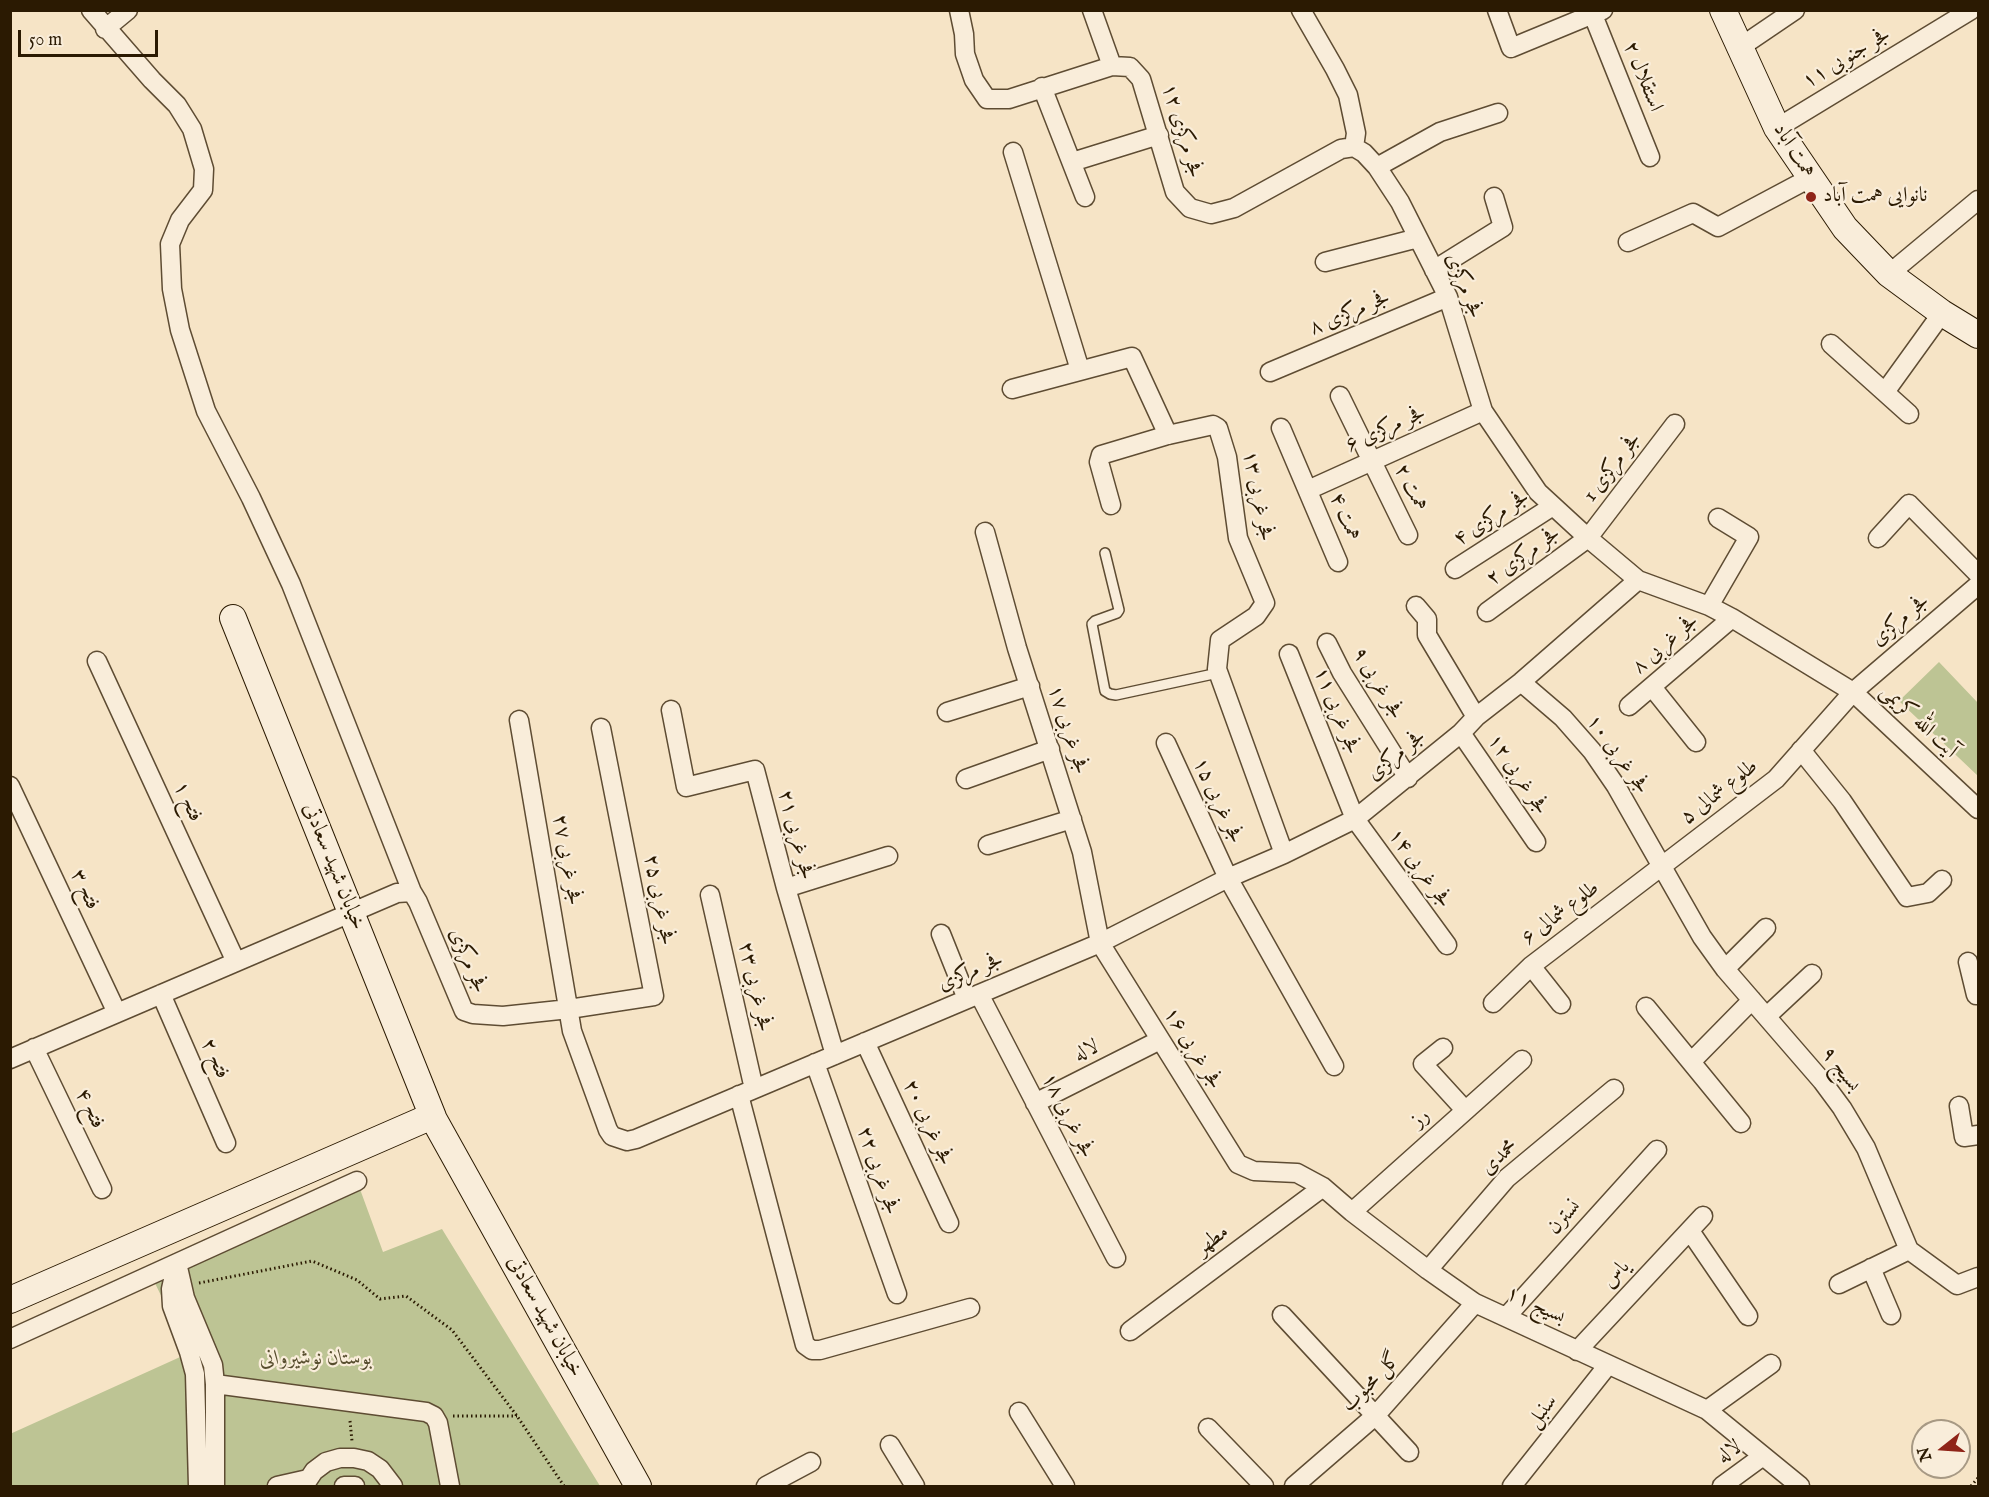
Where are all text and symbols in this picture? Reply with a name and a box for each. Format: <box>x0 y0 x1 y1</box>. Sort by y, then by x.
scale bar <box>21 18 160 56</box>
street label: فجر جنوبی ۱۱ <box>1799 23 1895 95</box>
text: 50 m <box>29 29 62 52</box>
street label: استقلال ۲ <box>1617 38 1667 116</box>
street label: فجر مرکزی ۱۲ <box>1155 81 1207 181</box>
street label: همت آباد <box>1766 119 1820 183</box>
place label: نانوایی همت آباد <box>1823 184 1928 210</box>
marker: نانوایی همت آباد <box>1804 190 1818 204</box>
street label: فجر مرکزی <box>1439 250 1487 322</box>
street label: فجر مرکزی ۸ <box>1306 286 1394 342</box>
street label: فجر مرکزی ۶ <box>1342 401 1430 459</box>
street label: فجر مرکزی 1 <box>1579 428 1647 508</box>
street label: فجر غربی ۱۳ <box>1236 448 1278 544</box>
street label: همت ۲ <box>1388 460 1432 516</box>
street label: فجر مرکزی ۴ <box>1449 485 1535 553</box>
street label: همت ۴ <box>1323 489 1365 545</box>
street label: فجر مرکزی ۲ <box>1482 522 1566 592</box>
street label: فجر مرکزی <box>1867 589 1935 653</box>
street label: فجر غربی ۸ <box>1628 609 1704 681</box>
street label: فجر غربی ۹ <box>1346 643 1408 725</box>
street label: فجر غربی ۱۱ <box>1307 664 1365 758</box>
street label: آیت الله کریمی <box>1874 680 1962 764</box>
street label: فجر غربی ۱۷ <box>1041 682 1093 778</box>
street label: فجر غربی ۱۰ <box>1580 710 1654 800</box>
street label: فجر مرکزی <box>1363 725 1431 787</box>
street label: فجر غربی ۱۲ <box>1481 730 1553 820</box>
street label: فجر غربی ۱۵ <box>1186 754 1248 848</box>
street label: طلوع شمالی ۵ <box>1676 755 1764 831</box>
street label: فتح ۱ <box>167 778 207 826</box>
street label: فجر غربی ۲۱ <box>771 787 819 883</box>
street label: خیابان شهید سعادتی <box>296 800 370 934</box>
street label: فجر غربی ۲۷ <box>546 813 586 907</box>
street label: فجر غربی ۱۴ <box>1382 824 1456 914</box>
street label: فجر غربی ۲۵ <box>637 852 679 948</box>
street label: فتح ۳ <box>64 866 104 914</box>
street label: طلوع شمالی ۶ <box>1517 876 1605 952</box>
street label: فجر مرکزی <box>442 925 492 997</box>
street label: فجر غربی ۲۳ <box>731 939 777 1035</box>
street label: فجر مرکزی <box>935 948 1007 998</box>
street label: فجر غربی ۱۶ <box>1157 1003 1227 1095</box>
street label: فتح ۲ <box>194 1035 234 1083</box>
street label: لاله <box>1070 1035 1104 1069</box>
street label: بسیج ۹ <box>1815 1042 1865 1098</box>
street label: فجر غربی ۱۸ <box>1035 1069 1099 1163</box>
street label: فجر غربی ۲۰ <box>896 1076 958 1170</box>
street label: فتح ۴ <box>69 1085 109 1133</box>
street label: رز <box>1406 1104 1436 1134</box>
street label: فجر غربی ۲۲ <box>850 1123 904 1219</box>
street label: محمدی <box>1476 1135 1524 1181</box>
street label: نسترن <box>1543 1195 1587 1241</box>
street label: مطهر <box>1191 1220 1235 1262</box>
street label: خیابان شهید سعادتی <box>500 1252 588 1382</box>
street label: یاس <box>1598 1256 1636 1294</box>
street label: بسیج ۱۱ <box>1501 1281 1569 1331</box>
park label: بوستان نوشیروانی <box>260 1347 372 1373</box>
street label: گل محبوب <box>1337 1348 1407 1418</box>
street label: سنبل <box>1522 1390 1564 1434</box>
north arrow <box>1911 1419 1971 1479</box>
street label: لاله <box>1713 1435 1747 1471</box>
text: N <box>1914 1444 1937 1463</box>

